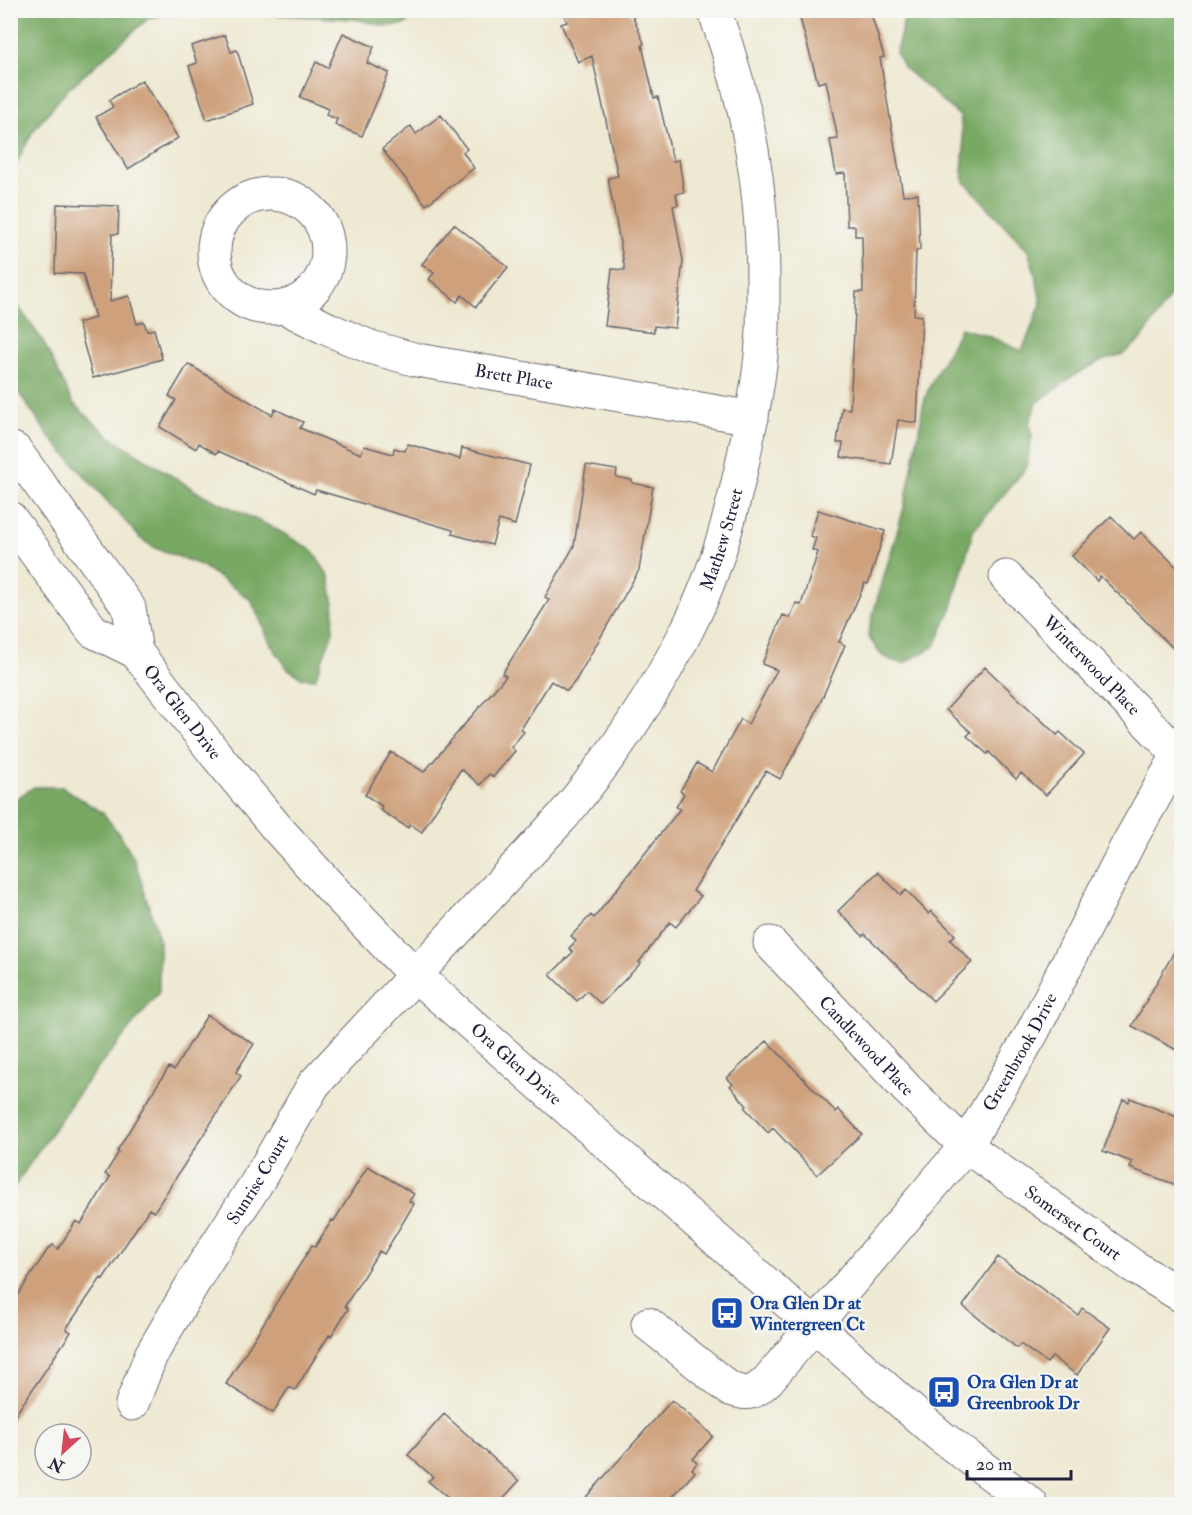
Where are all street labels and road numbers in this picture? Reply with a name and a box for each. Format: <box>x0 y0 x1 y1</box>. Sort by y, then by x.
street label: Brett Place <box>473 359 555 395</box>
street label: Mathew Street <box>695 486 748 594</box>
street label: Winterwood Place <box>1037 610 1145 721</box>
street label: Ora Glen Drive <box>138 660 227 765</box>
street label: Greenbrook Drive <box>978 989 1063 1116</box>
street label: Candlewood Place <box>814 991 919 1102</box>
street label: Ora Glen Drive <box>465 1018 567 1111</box>
street label: Sunrise Court <box>222 1130 294 1229</box>
street label: Somerset Court <box>1020 1181 1126 1266</box>

